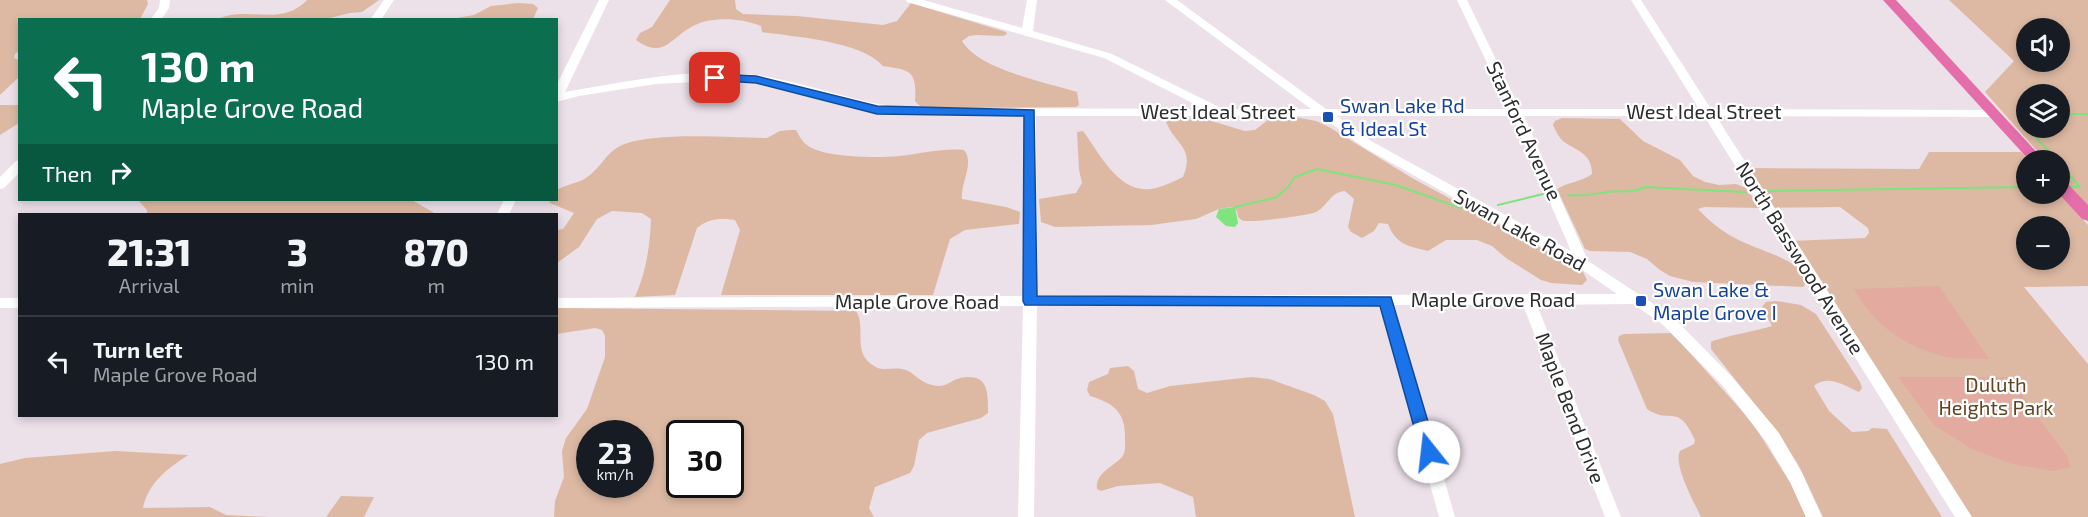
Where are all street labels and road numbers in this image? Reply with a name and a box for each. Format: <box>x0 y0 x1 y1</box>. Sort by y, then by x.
street label: Stanford Avenue <box>1482 57 1568 204</box>
street label: West Ideal Street <box>1140 99 1296 123</box>
street label: West Ideal Street <box>1626 99 1782 123</box>
street label: North Basswood Avenue <box>1732 157 1870 358</box>
street label: Swan Lake Road <box>1450 183 1591 275</box>
street label: Maple Grove Road <box>1411 287 1575 311</box>
street label: Maple Grove Road <box>835 289 999 313</box>
street label: Maple Bend Drive <box>1531 329 1611 486</box>

